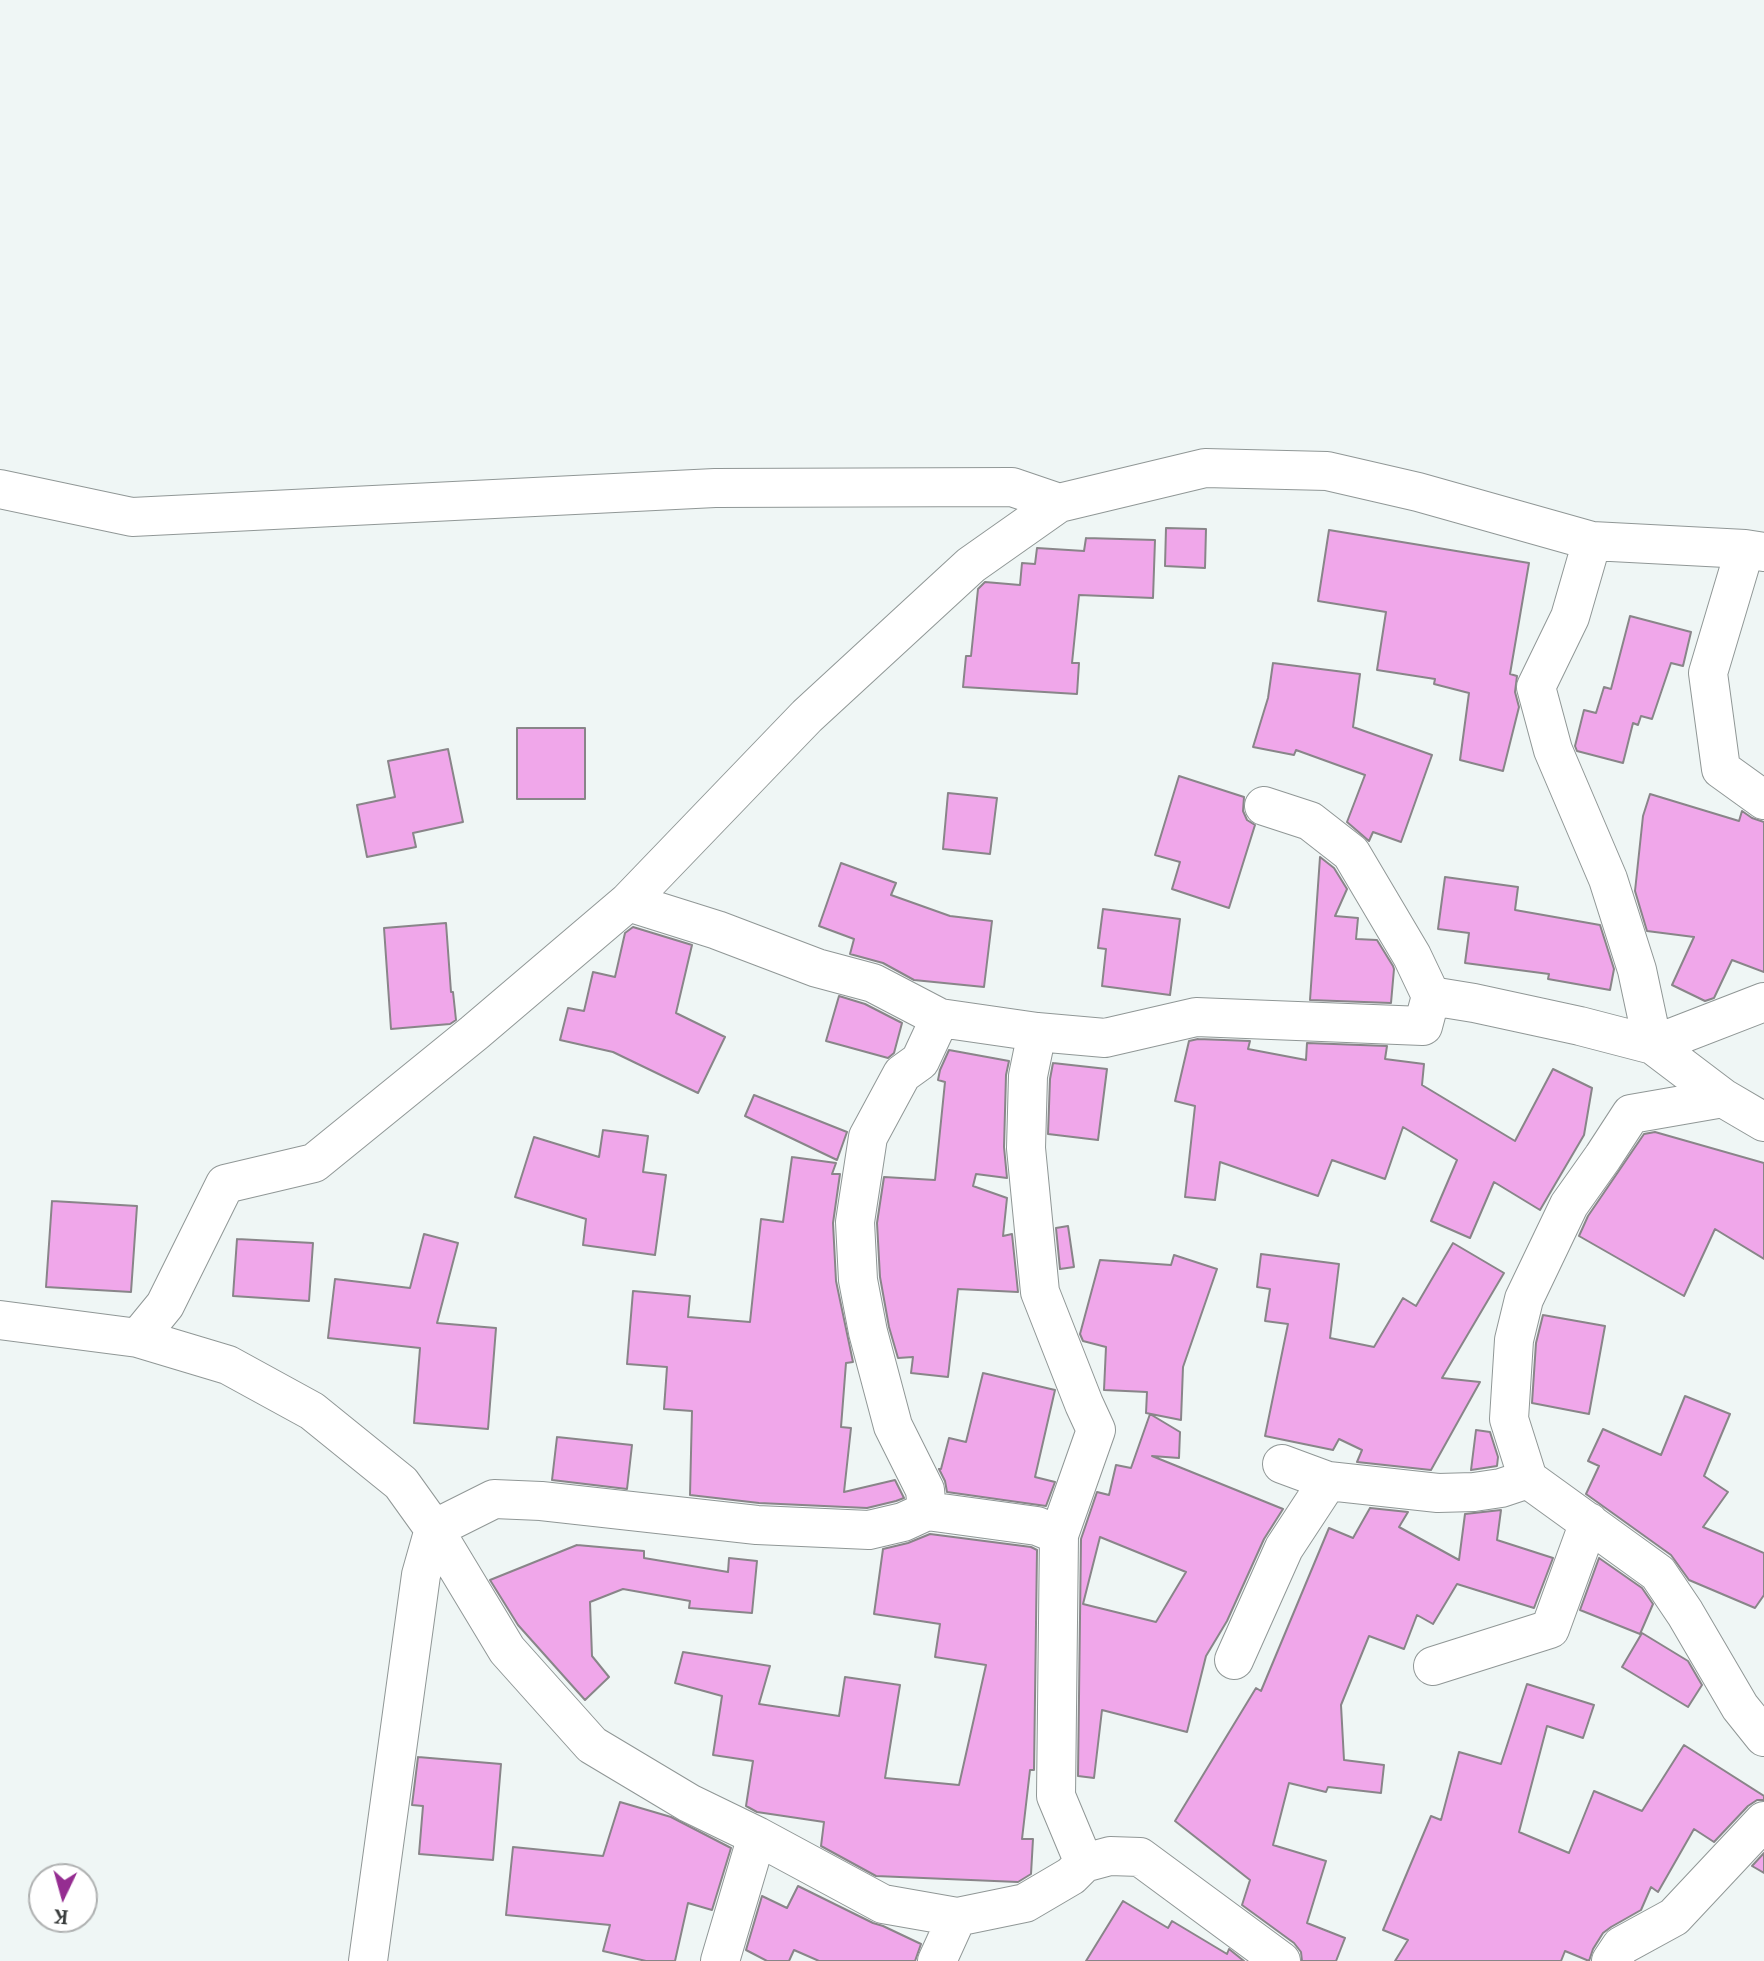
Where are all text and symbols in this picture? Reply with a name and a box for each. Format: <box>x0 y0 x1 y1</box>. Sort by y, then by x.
north arrow <box>28 1863 98 1933</box>
text: K <box>53 1904 69 1930</box>

